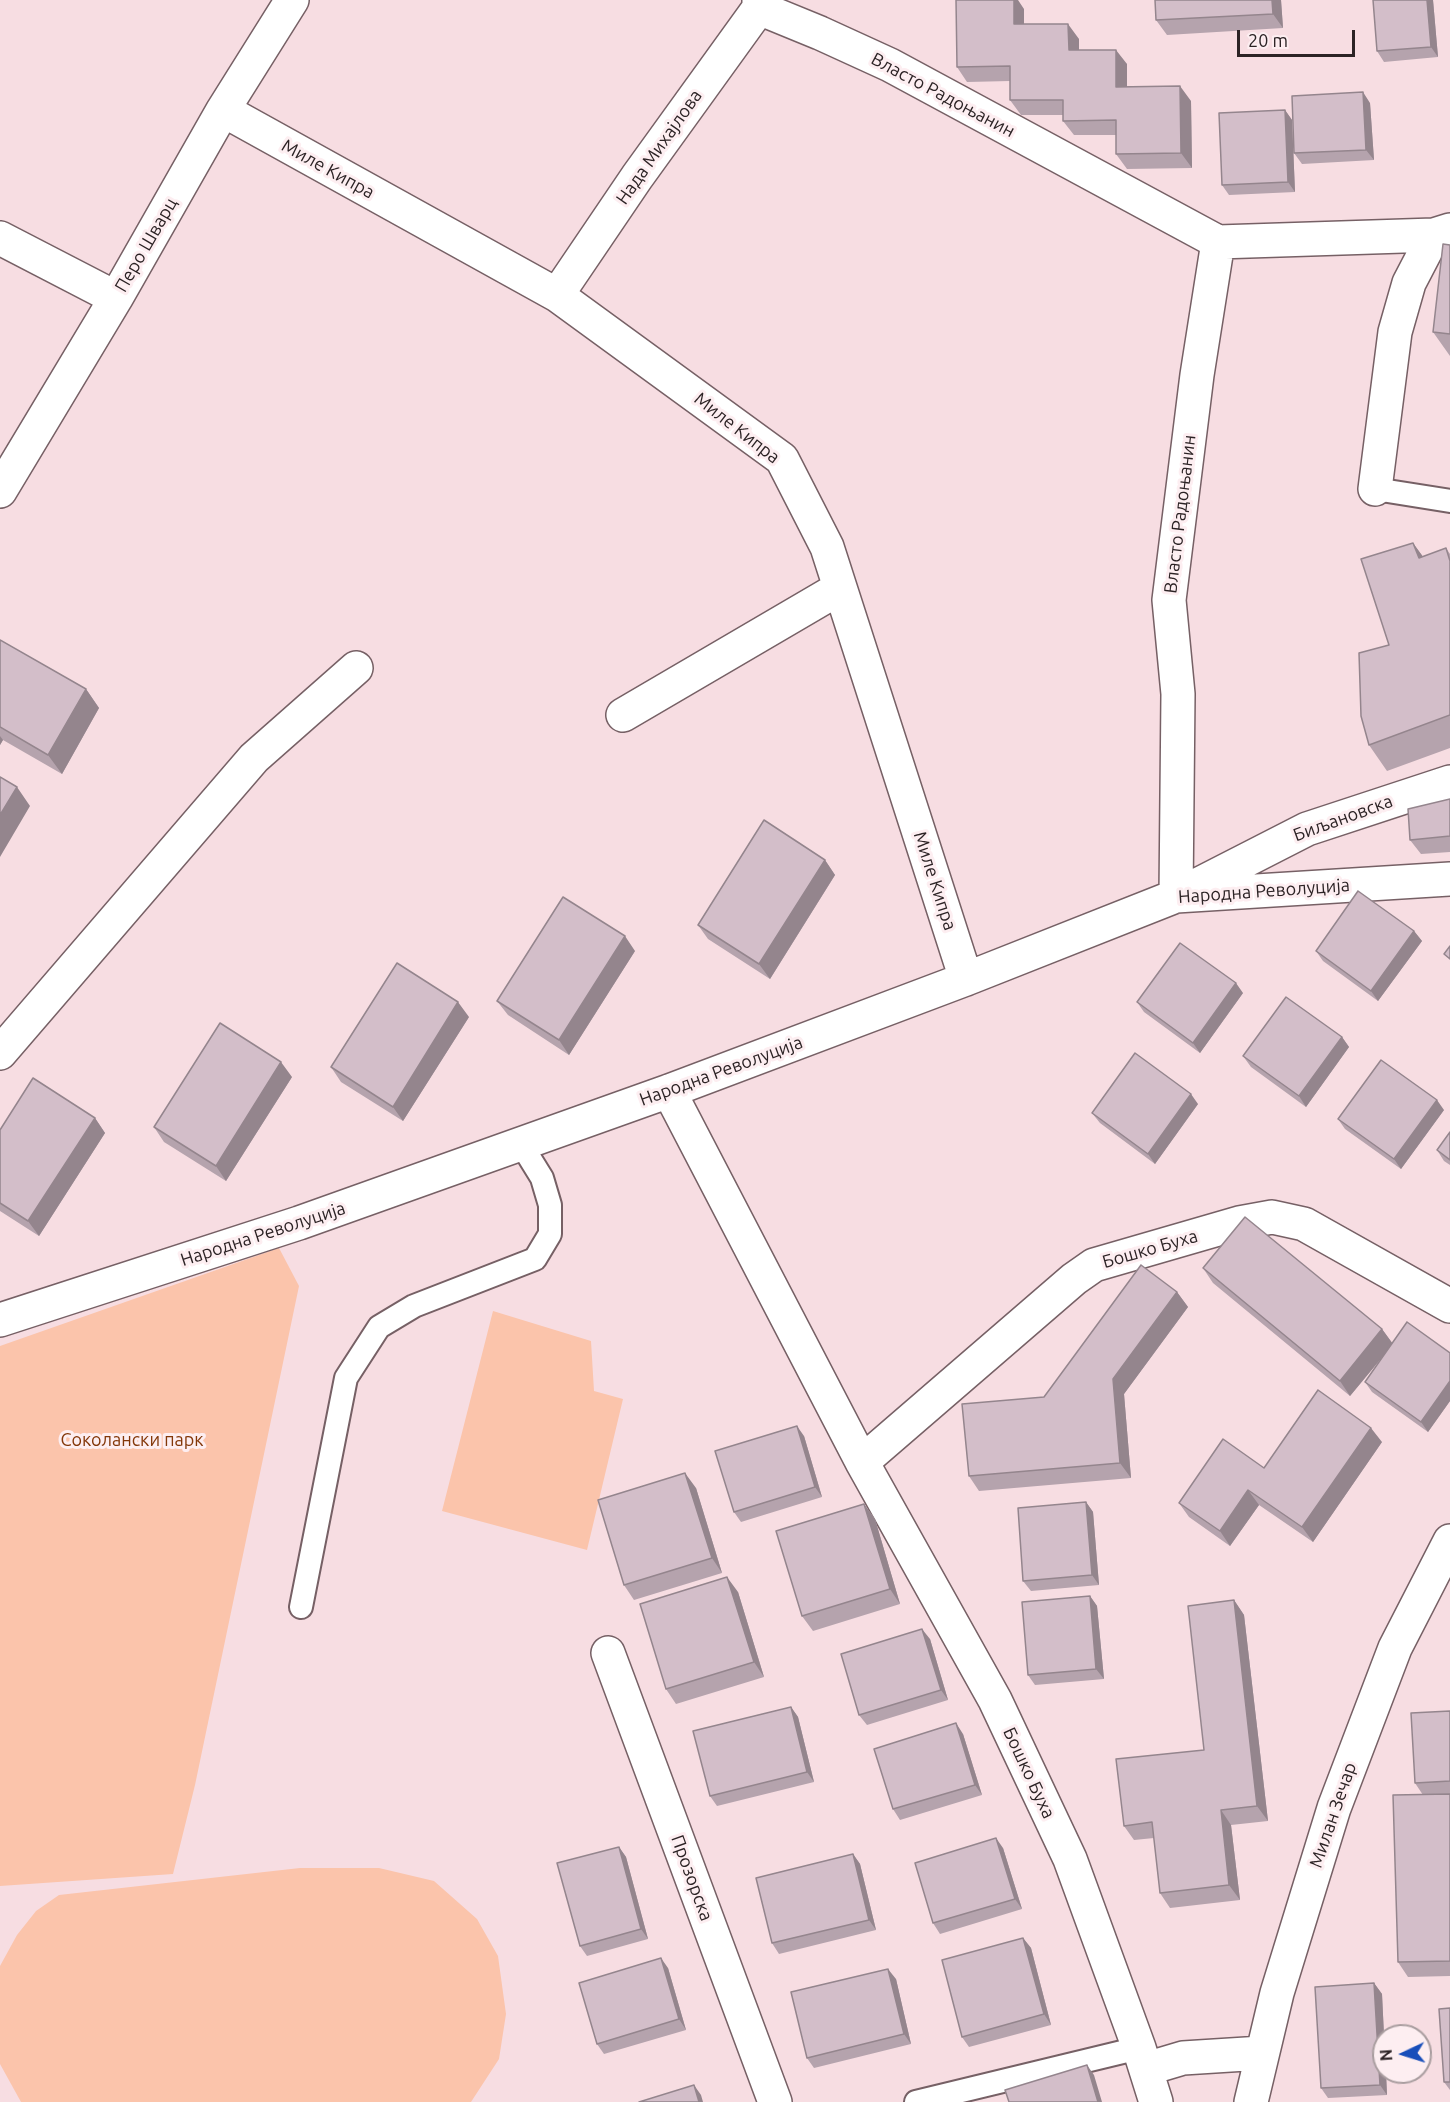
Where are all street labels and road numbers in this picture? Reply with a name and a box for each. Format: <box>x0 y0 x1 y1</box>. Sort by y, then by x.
street label: Власто Радоњанин <box>867 48 1019 142</box>
street label: Нада Михајлова <box>611 86 707 208</box>
street label: Миле Кипра <box>278 135 378 203</box>
street label: Перо Шварц <box>110 194 182 296</box>
street label: Миле Кипра <box>690 388 784 468</box>
street label: Власто Радоњанин <box>1160 433 1200 595</box>
street label: Биљановска <box>1290 790 1396 846</box>
street label: Миле Кипра <box>909 829 961 933</box>
street label: Народна Револуција <box>1177 874 1351 908</box>
street label: Народна Револуција <box>636 1031 806 1111</box>
street label: Народна Револуција <box>178 1197 348 1271</box>
street label: Бошко Буха <box>1100 1225 1200 1273</box>
street label: Бошко Буха <box>998 1724 1060 1822</box>
street label: Милан Зечар <box>1305 1759 1361 1871</box>
street label: Прозорска <box>666 1832 718 1924</box>

